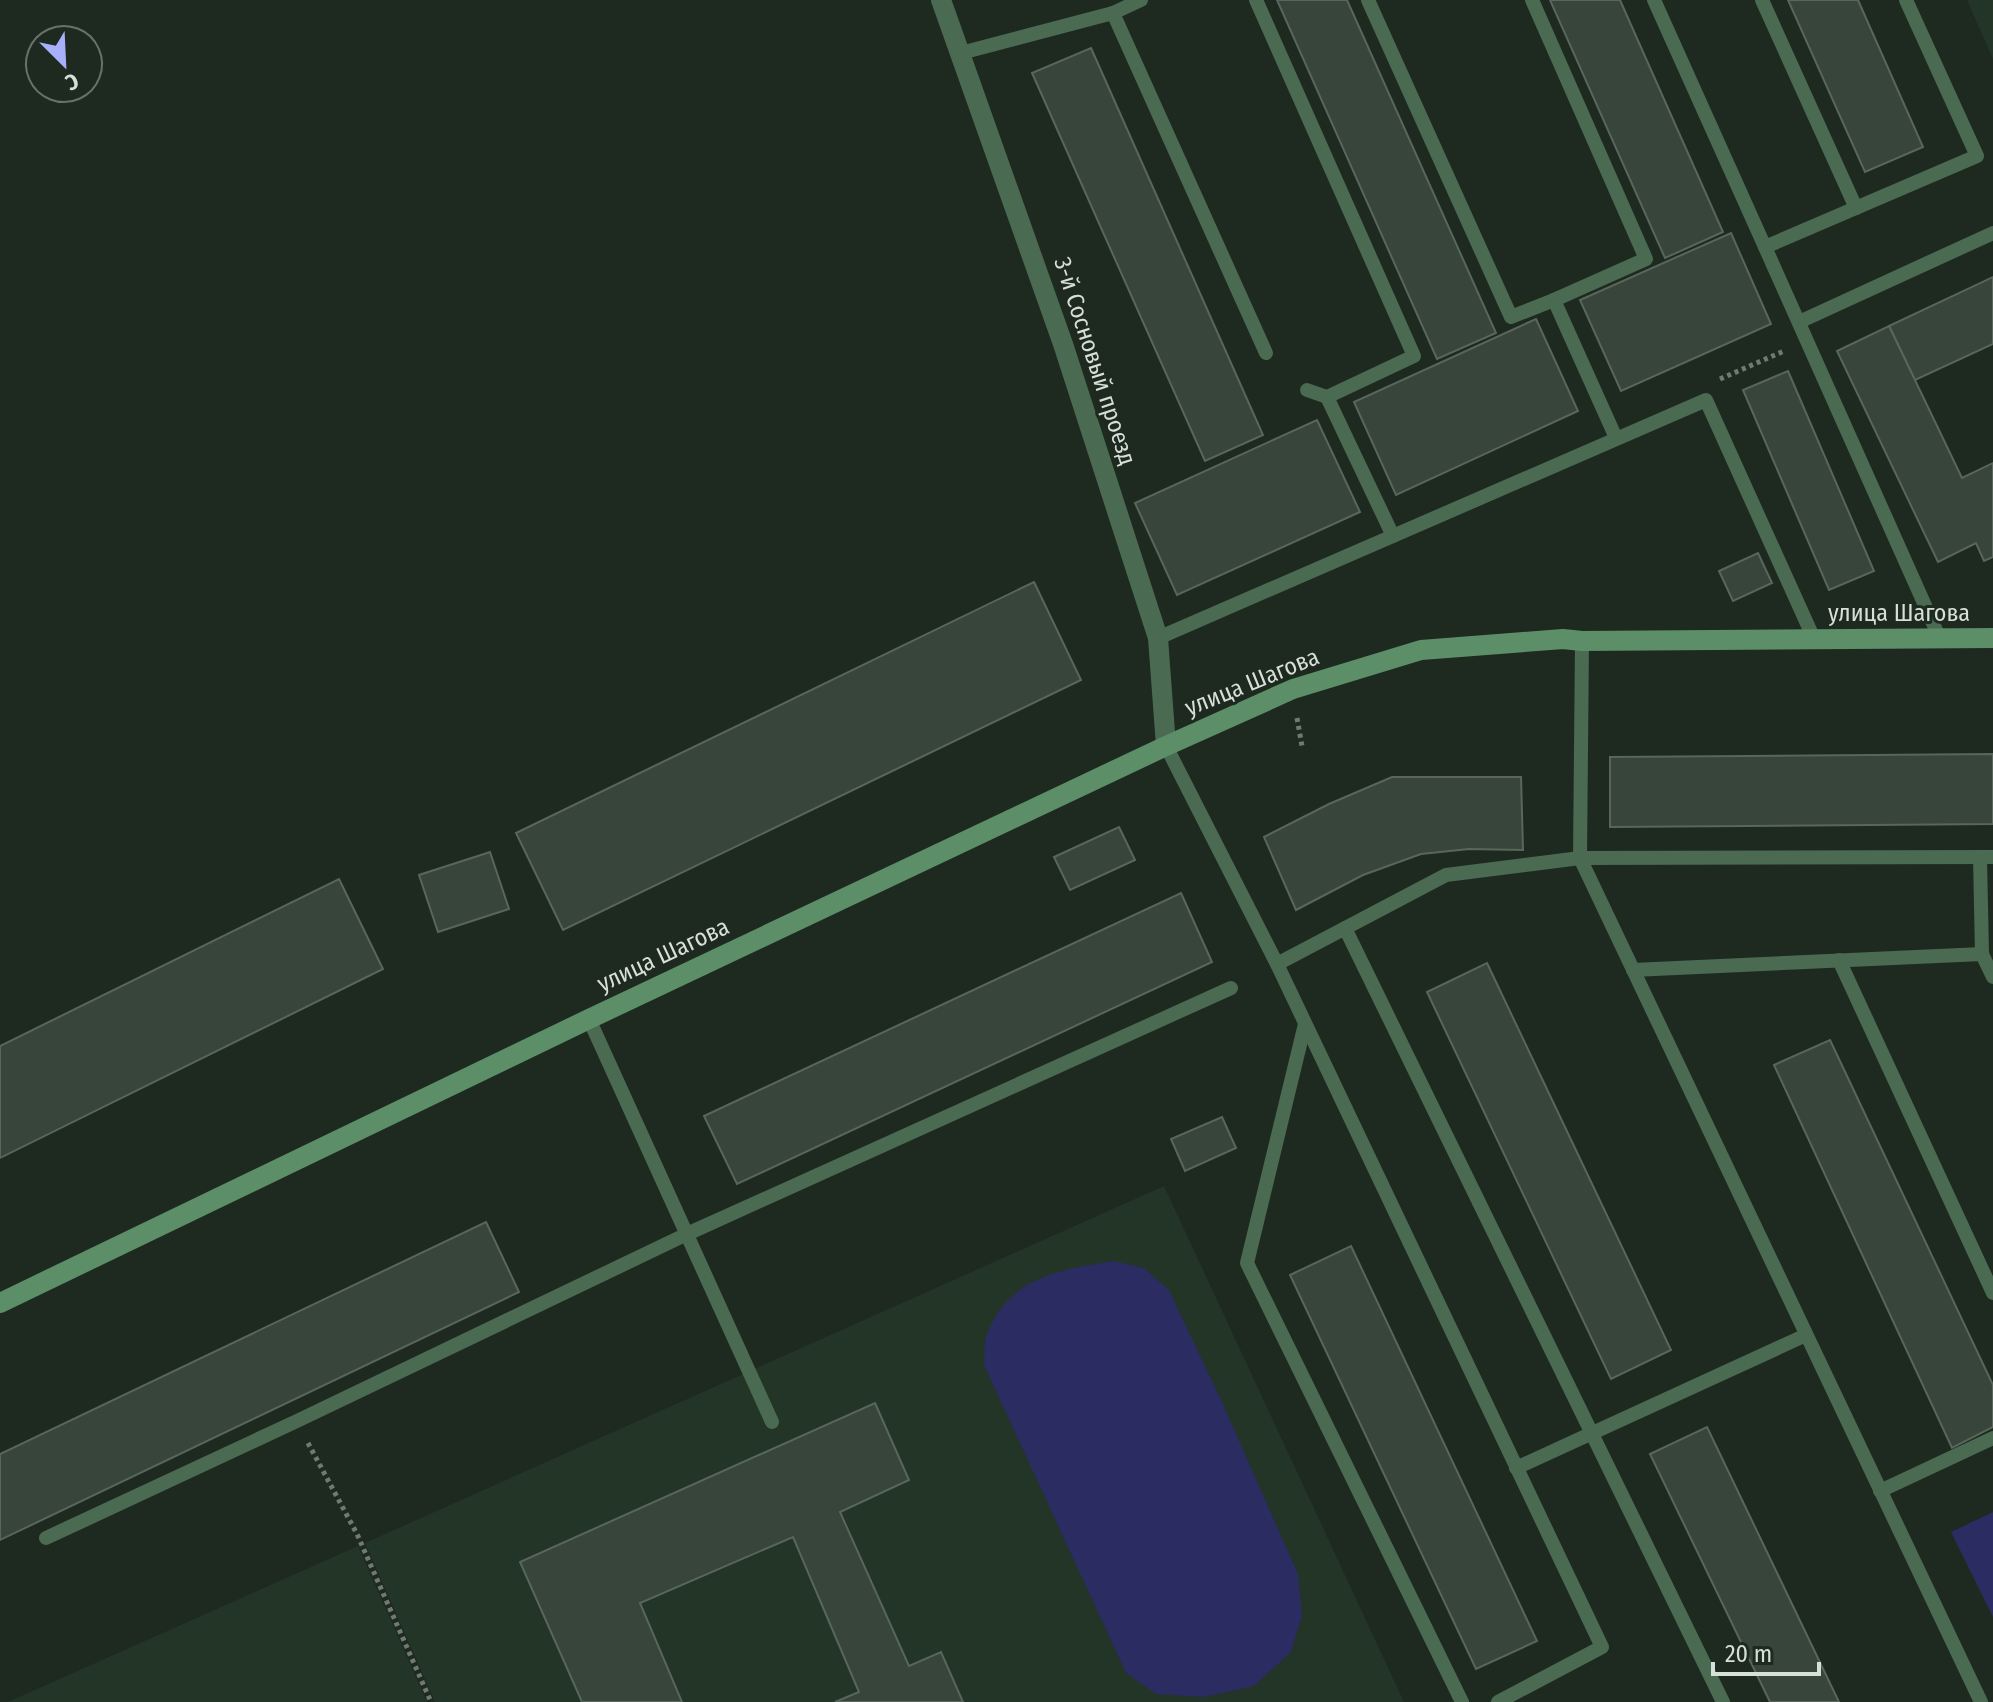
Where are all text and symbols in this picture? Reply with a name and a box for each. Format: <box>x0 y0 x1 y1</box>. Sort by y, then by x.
north arrow <box>24 24 104 104</box>
text: С <box>61 67 83 97</box>
street label: 3-й Сосновый проезд <box>1048 254 1142 468</box>
street label: улица Шагова <box>1828 599 1970 627</box>
street label: улица Шагова <box>1181 642 1323 722</box>
street label: улица Шагова <box>593 912 733 998</box>
scale bar <box>1713 1626 1819 1676</box>
text: 20 m <box>1725 1640 1772 1668</box>

